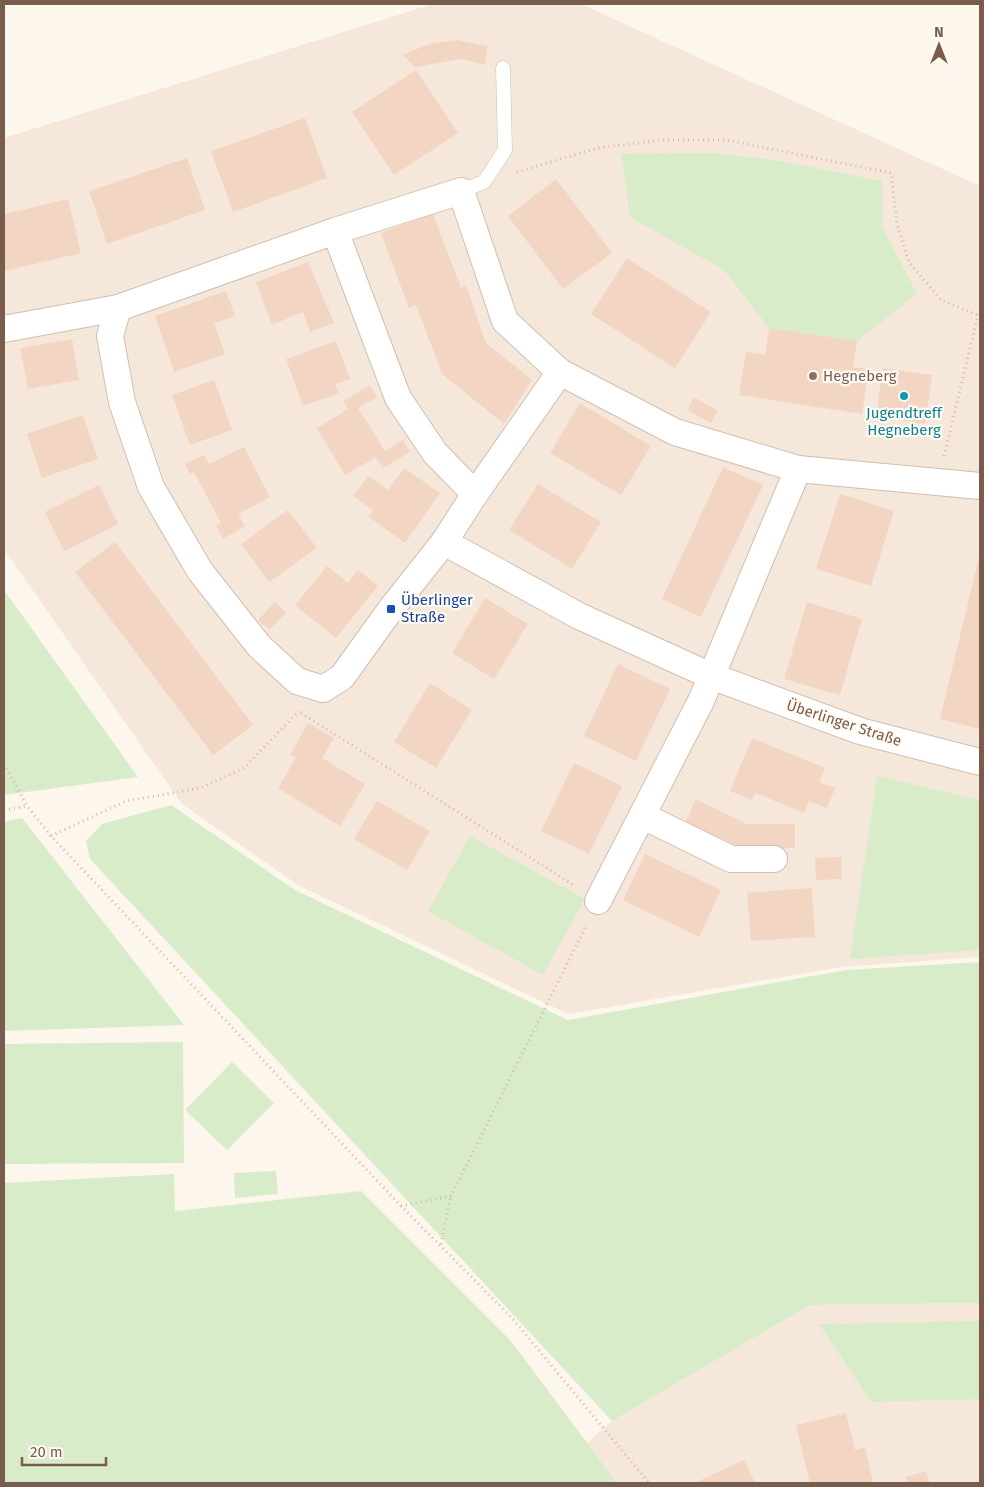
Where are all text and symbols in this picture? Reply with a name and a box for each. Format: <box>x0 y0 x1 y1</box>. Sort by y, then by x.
north arrow <box>914 20 964 70</box>
text: N <box>934 24 944 41</box>
place label: Hegneberg <box>823 367 897 385</box>
marker: Hegneberg <box>807 370 819 382</box>
marker: Jugendtreff Hegneberg <box>898 390 910 402</box>
place label: Jugendtreff Hegneberg <box>866 404 943 439</box>
place label: Überlinger Straße <box>401 591 473 626</box>
marker: Überlinger Straße <box>385 603 397 615</box>
street label: Überlinger Straße <box>784 696 904 750</box>
scale bar <box>22 1434 106 1466</box>
text: 20 m <box>30 1443 63 1461</box>

